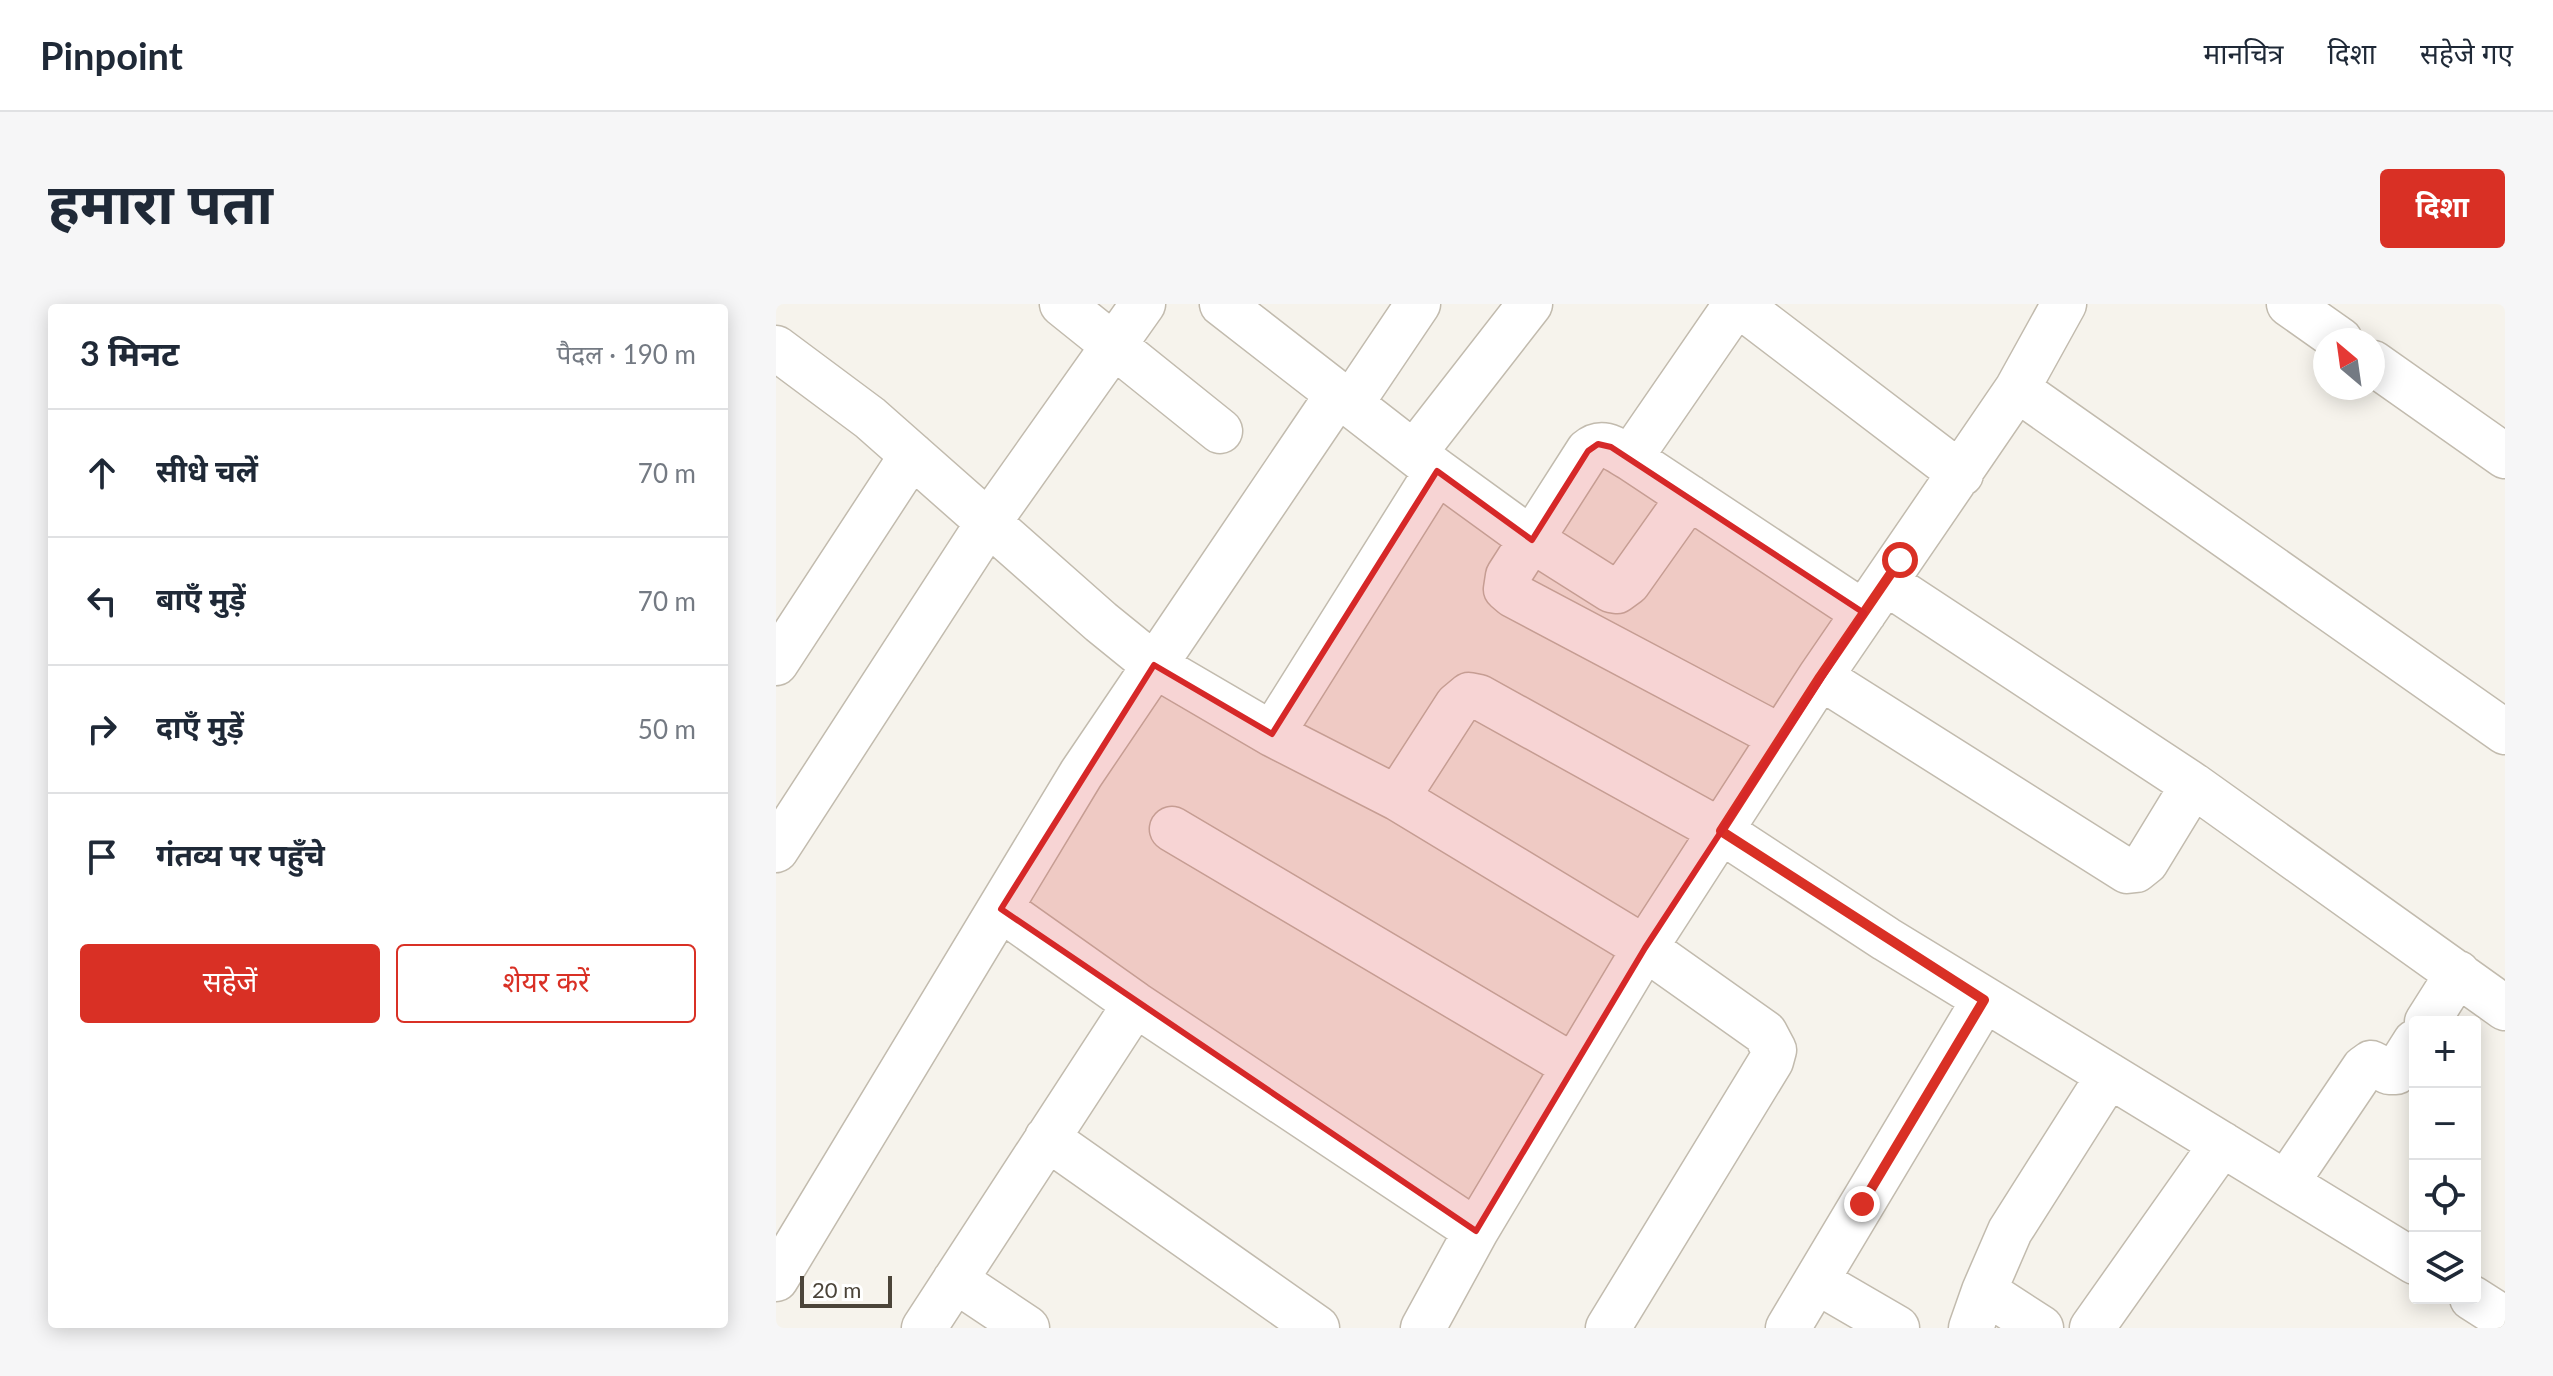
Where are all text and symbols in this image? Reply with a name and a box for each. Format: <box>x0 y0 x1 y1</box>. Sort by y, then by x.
text: Pinpoint <box>40 32 183 78</box>
text: मानचित्र <box>2204 36 2284 70</box>
text: दिशा <box>2328 36 2376 70</box>
text: सहेजे गए <box>2420 36 2513 70</box>
text: हमारा पता <box>48 169 273 236</box>
button: दिशा <box>2380 169 2505 248</box>
north arrow <box>2313 328 2385 400</box>
text: 3 मिनट <box>80 332 179 373</box>
text: पैदल · 190 m <box>556 338 696 370</box>
icon: ahead <box>80 451 124 495</box>
text: सीधे चलें <box>156 452 258 488</box>
text: 70 m <box>638 457 696 489</box>
route start <box>1882 542 1918 578</box>
icon: left <box>80 579 124 623</box>
text: बाएँ मुड़ें <box>156 580 246 616</box>
text: 70 m <box>638 585 696 617</box>
icon: right <box>80 707 124 751</box>
text: दाएँ मुड़ें <box>156 708 244 744</box>
text: 50 m <box>638 713 696 745</box>
icon: arrive <box>80 835 124 879</box>
text: गंतव्य पर पहुँचे <box>156 836 325 872</box>
button: सहेजें <box>80 944 380 1023</box>
button: शेयर करें <box>396 944 696 1023</box>
map controls <box>2409 1016 2481 1304</box>
button: + <box>2409 1016 2481 1088</box>
button: − <box>2409 1088 2481 1160</box>
button: locate <box>2409 1160 2481 1232</box>
route end <box>1844 1186 1880 1222</box>
button: layers <box>2409 1232 2481 1304</box>
scale bar <box>800 1272 892 1308</box>
text: 20 m <box>812 1276 861 1303</box>

